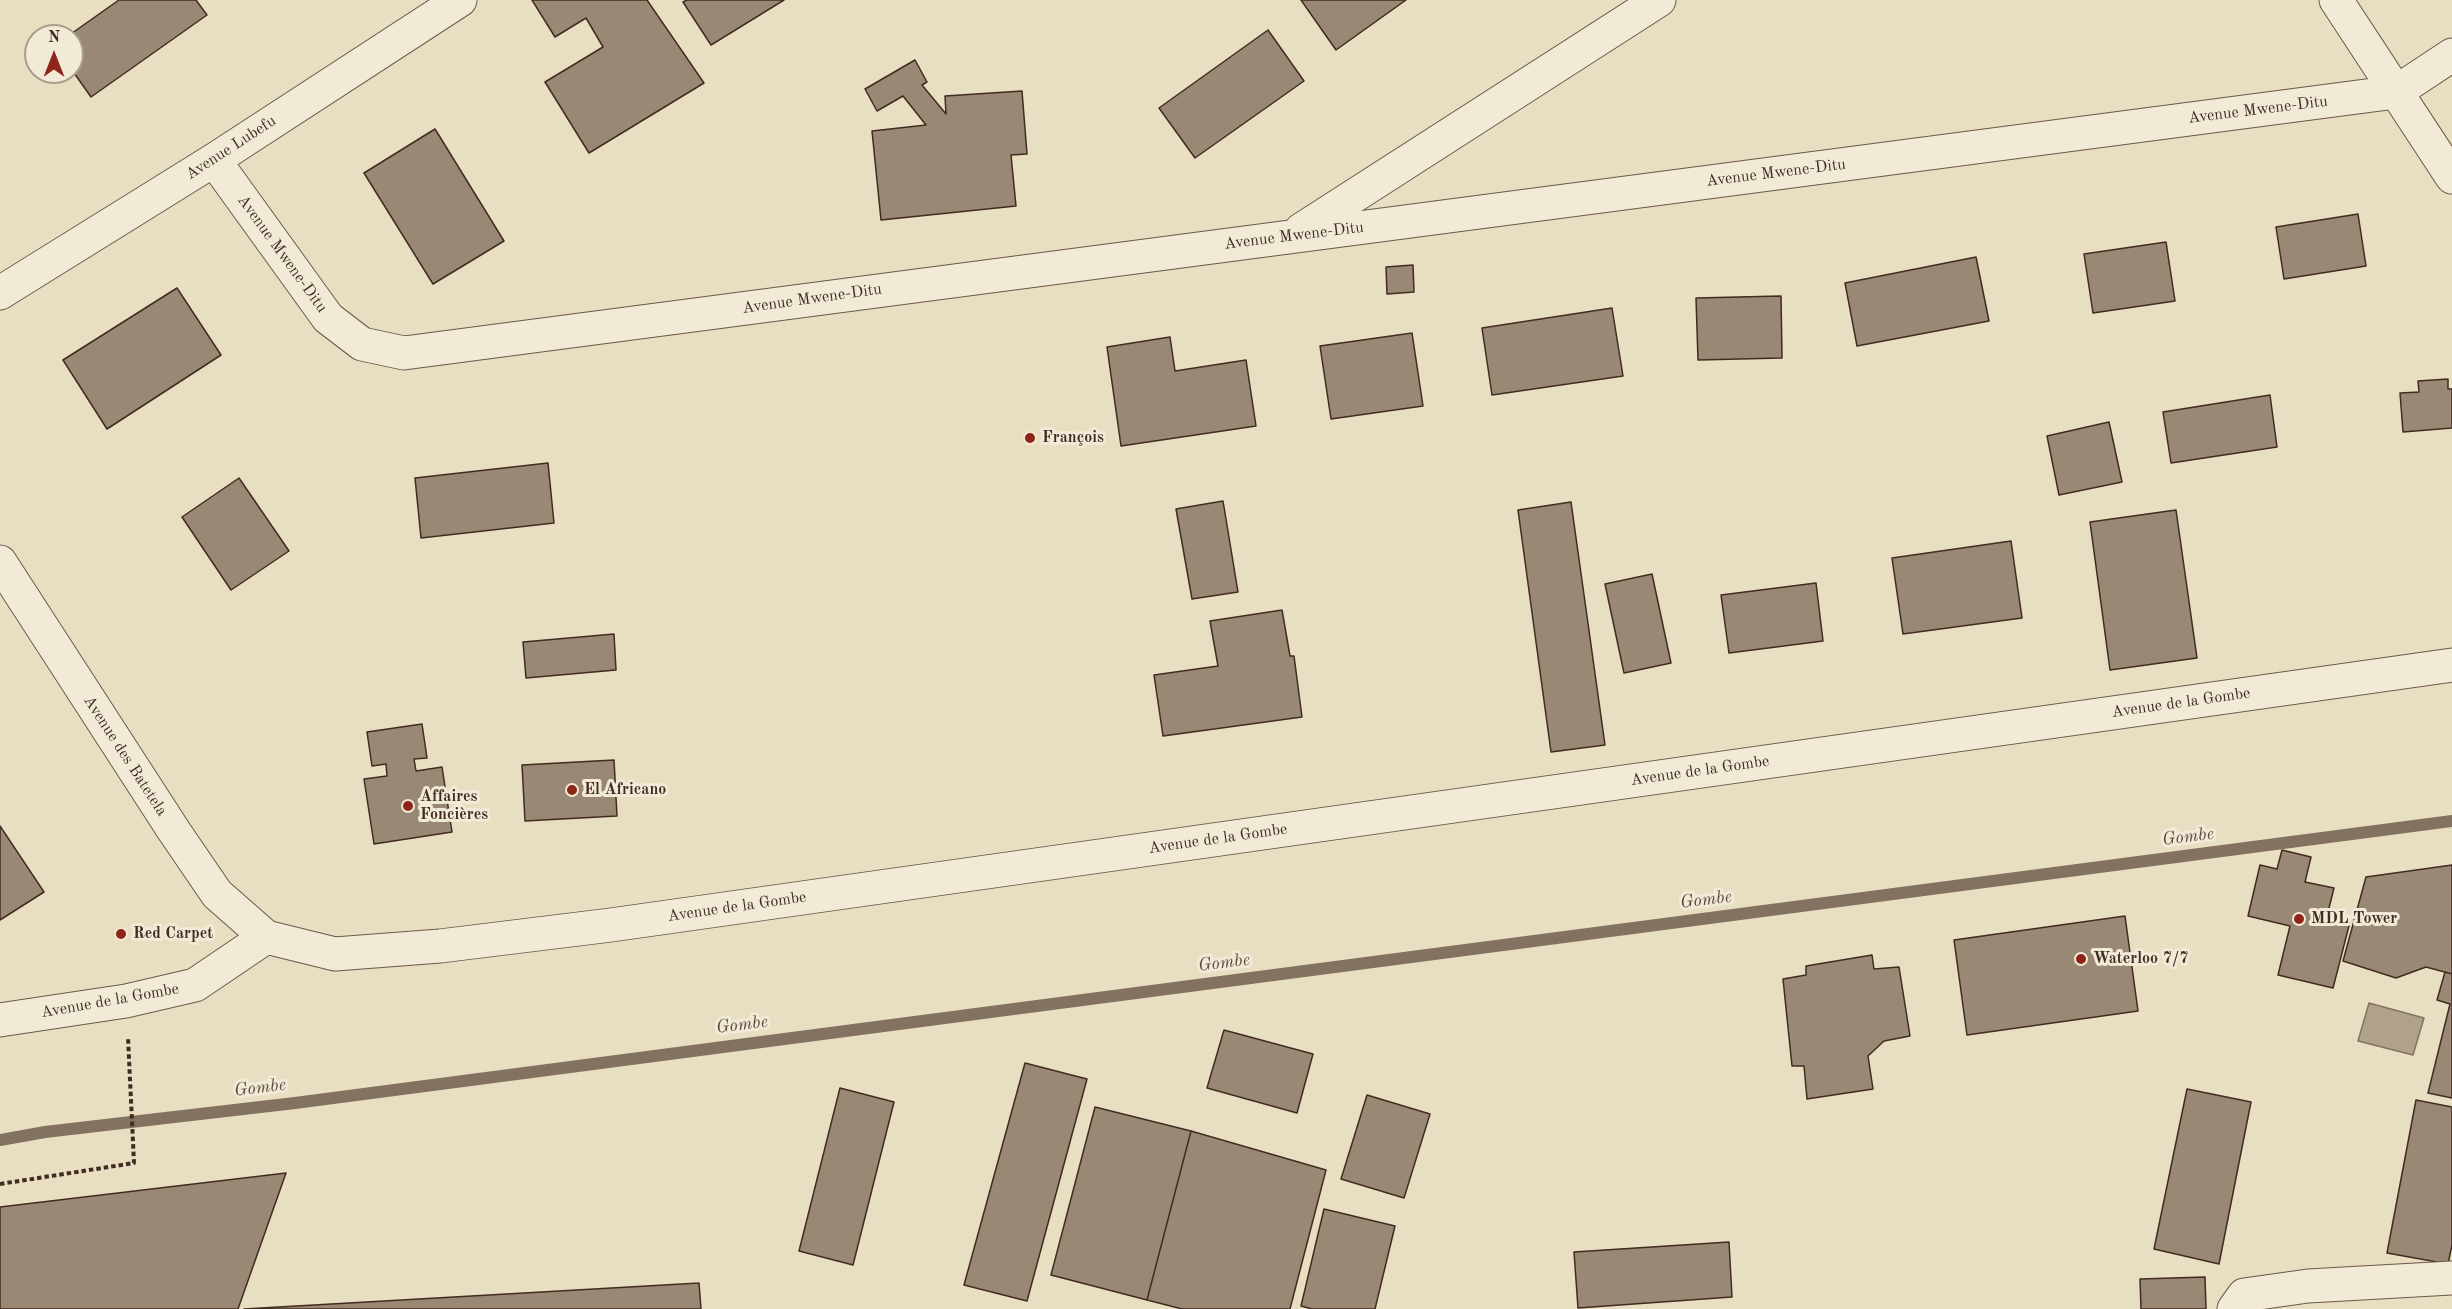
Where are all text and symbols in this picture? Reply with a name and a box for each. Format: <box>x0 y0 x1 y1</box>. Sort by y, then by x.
north arrow <box>24 24 84 84</box>
text: N <box>48 30 60 46</box>
street label: Avenue Mwene-Ditu <box>2187 92 2329 128</box>
street label: Avenue Lubefu <box>182 112 280 184</box>
street label: Avenue Mwene-Ditu <box>1705 155 1847 191</box>
street label: Avenue Mwene-Ditu <box>233 191 331 317</box>
street label: Avenue Mwene-Ditu <box>1223 218 1365 254</box>
street label: Avenue Mwene-Ditu <box>741 280 883 318</box>
place label: François <box>1042 428 1104 448</box>
marker: François <box>1023 431 1037 445</box>
street label: Avenue de la Gombe <box>2110 684 2252 722</box>
street label: Avenue des Batetela <box>79 692 171 820</box>
street label: Avenue de la Gombe <box>1629 752 1771 790</box>
place label: El Africano <box>584 780 666 800</box>
marker: El Africano <box>565 783 579 797</box>
place label: Affaires Foncières <box>420 787 488 825</box>
marker: Affaires Foncières <box>401 799 415 813</box>
street label: Avenue de la Gombe <box>1147 820 1289 858</box>
water label: Gombe <box>2161 823 2215 851</box>
water label: Gombe <box>1679 886 1733 914</box>
street label: Avenue de la Gombe <box>666 888 808 926</box>
place label: MDL Tower <box>2311 909 2397 929</box>
marker: MDL Tower <box>2292 912 2306 926</box>
place label: Red Carpet <box>133 924 213 944</box>
marker: Red Carpet <box>114 927 128 941</box>
water label: Gombe <box>1197 949 1251 977</box>
place label: Waterloo 7/7 <box>2093 949 2188 969</box>
marker: Waterloo 7/7 <box>2074 952 2088 966</box>
street label: Avenue de la Gombe <box>39 979 181 1023</box>
water label: Gombe <box>715 1011 769 1039</box>
water label: Gombe <box>233 1074 287 1102</box>

